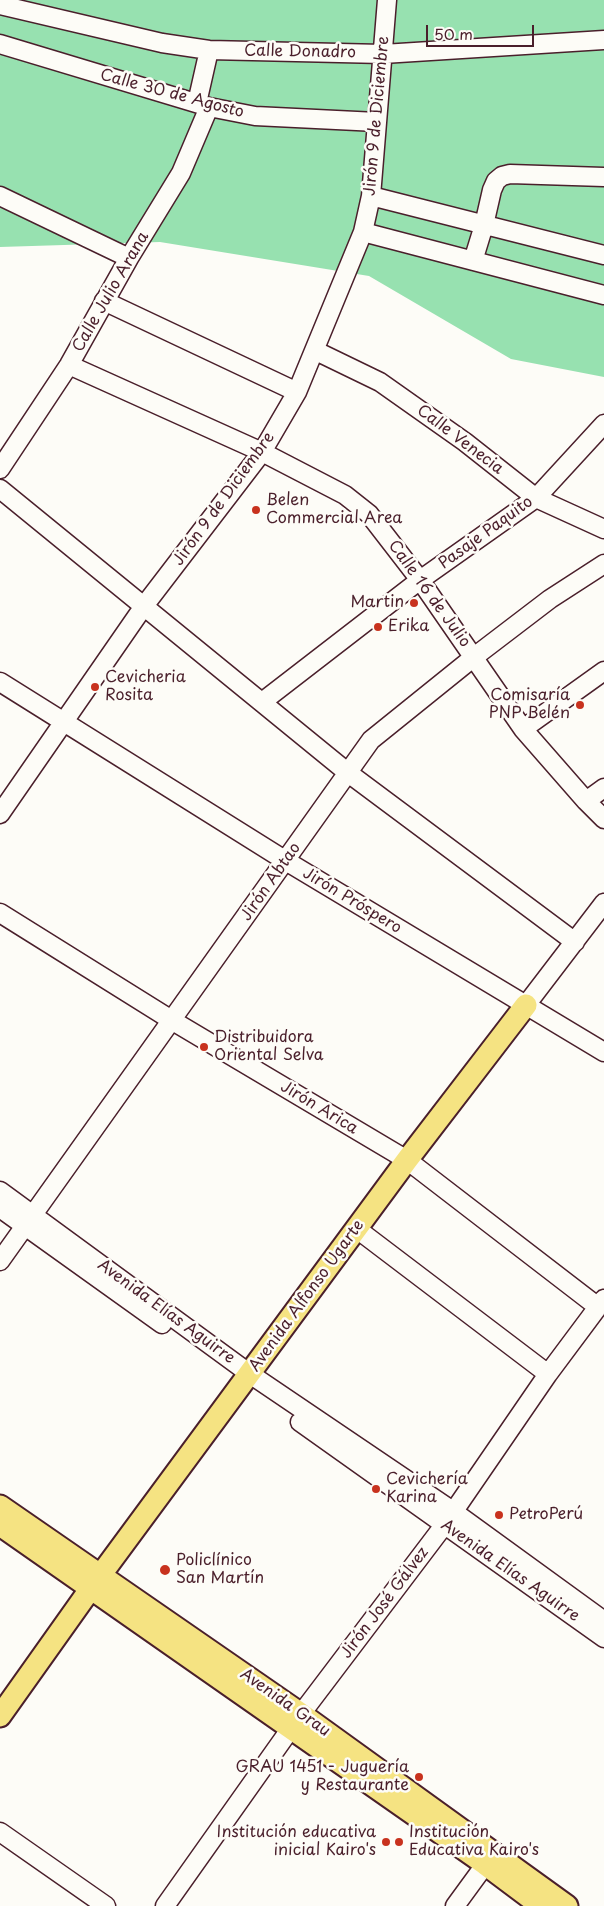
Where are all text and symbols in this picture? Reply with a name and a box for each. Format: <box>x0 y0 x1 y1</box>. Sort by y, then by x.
scale bar <box>429 15 536 47</box>
text: 50 m <box>434 22 473 45</box>
street label: Jirón 9 de Diciembre <box>360 35 394 197</box>
street label: Calle Donadro <box>244 41 356 63</box>
street label: Calle 30 de Agosto <box>98 66 246 122</box>
street label: Calle Julio Arana <box>69 228 153 356</box>
street label: Calle Venecia <box>413 401 507 479</box>
street label: Jirón 9 de Diciembre <box>169 429 279 569</box>
place label: Belen Commercial Area <box>266 491 402 529</box>
street label: Pasaje Paquito <box>435 493 537 573</box>
marker: Belen Commercial Area <box>250 504 262 516</box>
street label: Calle 16 de Julio <box>384 537 474 651</box>
place label: Martin <box>350 593 404 613</box>
marker: Martin <box>408 597 420 609</box>
place label: Erika <box>388 617 429 637</box>
marker: Erika <box>372 621 384 633</box>
place label: Cevicheria Rosita <box>105 668 186 706</box>
marker: Cevicheria Rosita <box>89 681 101 693</box>
place label: Comisaría PNP Belén <box>489 686 570 724</box>
marker: Comisaría PNP Belén <box>574 699 586 711</box>
street label: Jirón Abtao <box>237 839 305 925</box>
street label: Jirón Próspero <box>299 864 405 938</box>
place label: Distribuidora Oriental Selva <box>214 1028 324 1066</box>
marker: Distribuidora Oriental Selva <box>198 1041 210 1053</box>
street label: Jirón Arica <box>277 1077 361 1139</box>
street label: Avenida Alfonso Ugarte <box>245 1216 369 1376</box>
street label: Avenida Elías Aguirre <box>94 1256 238 1368</box>
place label: Cevichería Karina <box>386 1470 468 1508</box>
marker: Cevichería Karina <box>370 1483 382 1495</box>
place label: PetroPerú <box>509 1505 583 1525</box>
marker: PetroPerú <box>493 1509 505 1521</box>
street label: Avenida Elías Aguirre <box>437 1516 583 1626</box>
street label: Jirón José Gálvez <box>337 1544 433 1662</box>
place label: Policlínico San Martín <box>176 1551 264 1589</box>
marker: Policlínico San Martín <box>158 1563 172 1577</box>
street label: Avenida Grau <box>236 1665 334 1741</box>
place label: GRAU 1451 - Juguería y Restaurante <box>235 1758 409 1796</box>
marker: GRAU 1451 - Juguería y Restaurante <box>413 1771 425 1783</box>
place label: Institución educativa inicial Kairo's <box>217 1823 376 1861</box>
place label: Institución Educativa Kairo's <box>409 1823 539 1861</box>
marker: Institución educativa inicial Kairo's <box>380 1836 392 1848</box>
marker: Institución Educativa Kairo's <box>393 1836 405 1848</box>

